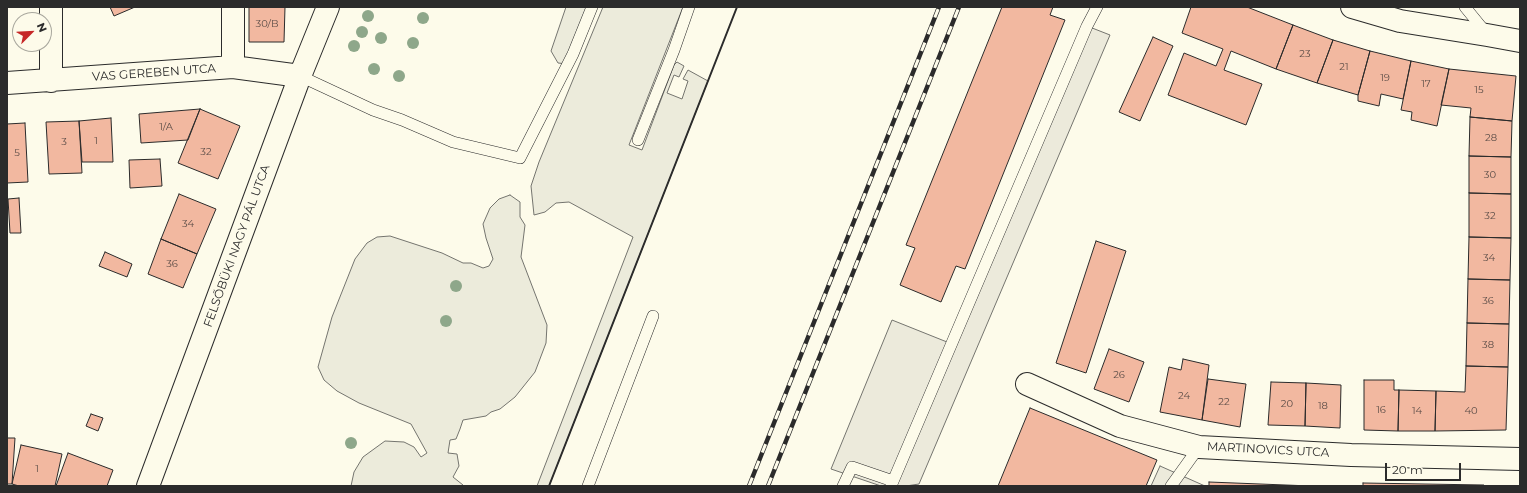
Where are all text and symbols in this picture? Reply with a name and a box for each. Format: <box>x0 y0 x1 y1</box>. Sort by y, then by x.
north arrow <box>12 12 52 52</box>
house number: 30/B <box>256 18 278 30</box>
text: N <box>34 21 50 34</box>
house number: 23 <box>1299 48 1311 60</box>
street label: VAS GEREBEN UTCA <box>92 61 216 85</box>
house number: 21 <box>1339 61 1349 73</box>
house number: 19 <box>1380 72 1390 84</box>
house number: 17 <box>1421 78 1431 90</box>
house number: 15 <box>1474 84 1484 96</box>
house number: 1/A <box>159 121 173 133</box>
house number: 28 <box>1485 132 1497 144</box>
house number: 1 <box>94 135 98 147</box>
house number: 3 <box>61 136 67 148</box>
house number: 32 <box>200 146 212 158</box>
house number: 5 <box>14 147 20 159</box>
street label: FELSŐBÜKI NAGY PÁL UTCA <box>201 163 273 329</box>
house number: 30 <box>1484 169 1496 181</box>
house number: 32 <box>1484 210 1496 222</box>
house number: 34 <box>182 218 194 230</box>
house number: 34 <box>1483 252 1495 264</box>
house number: 36 <box>166 258 178 270</box>
house number: 36 <box>1482 295 1494 307</box>
house number: 38 <box>1482 339 1494 351</box>
house number: 26 <box>1113 369 1125 381</box>
house number: 24 <box>1178 390 1190 402</box>
house number: 22 <box>1218 396 1230 408</box>
house number: 20 <box>1281 398 1293 410</box>
house number: 18 <box>1318 400 1328 412</box>
house number: 16 <box>1376 404 1386 416</box>
house number: 14 <box>1412 405 1422 417</box>
house number: 40 <box>1464 405 1478 417</box>
street label: MARTINOVICS UTCA <box>1206 440 1330 460</box>
scale bar <box>1387 455 1463 481</box>
text: 20 m <box>1392 462 1423 477</box>
house number: 1 <box>35 463 39 475</box>

